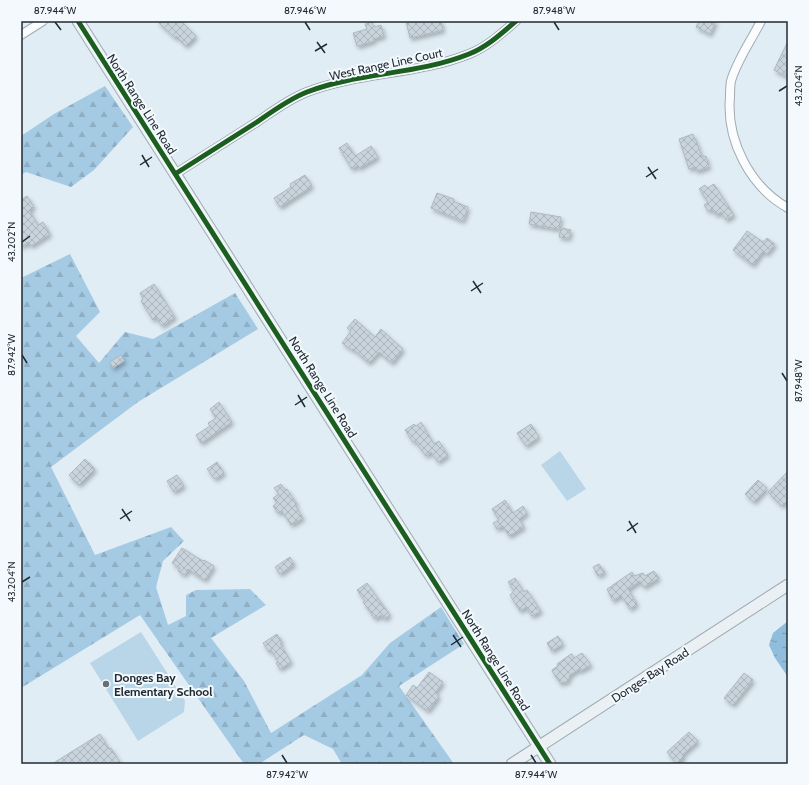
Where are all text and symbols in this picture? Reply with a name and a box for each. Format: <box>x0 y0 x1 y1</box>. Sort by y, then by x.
text: 87.944°W <box>34 4 77 17</box>
text: 87.946°W <box>284 4 327 17</box>
text: 87.948°W <box>533 4 576 17</box>
street label: West Range Line Court <box>328 45 444 83</box>
street label: North Range Line Road <box>104 51 180 157</box>
text: 43.204°N <box>792 65 805 107</box>
text: 43.202°N <box>5 222 18 262</box>
text: 87.942°W <box>5 334 18 376</box>
street label: North Range Line Road <box>286 334 360 440</box>
text: 87.948°W <box>792 359 805 402</box>
text: 43.204°N <box>5 561 18 603</box>
street label: North Range Line Road <box>459 607 533 713</box>
street label: Donges Bay Road <box>608 644 692 706</box>
place label: Donges Bay Elementary School <box>114 670 212 699</box>
marker: Donges Bay Elementary School <box>101 679 111 689</box>
text: 87.942°W <box>266 768 308 781</box>
text: 87.944°W <box>515 768 558 781</box>

